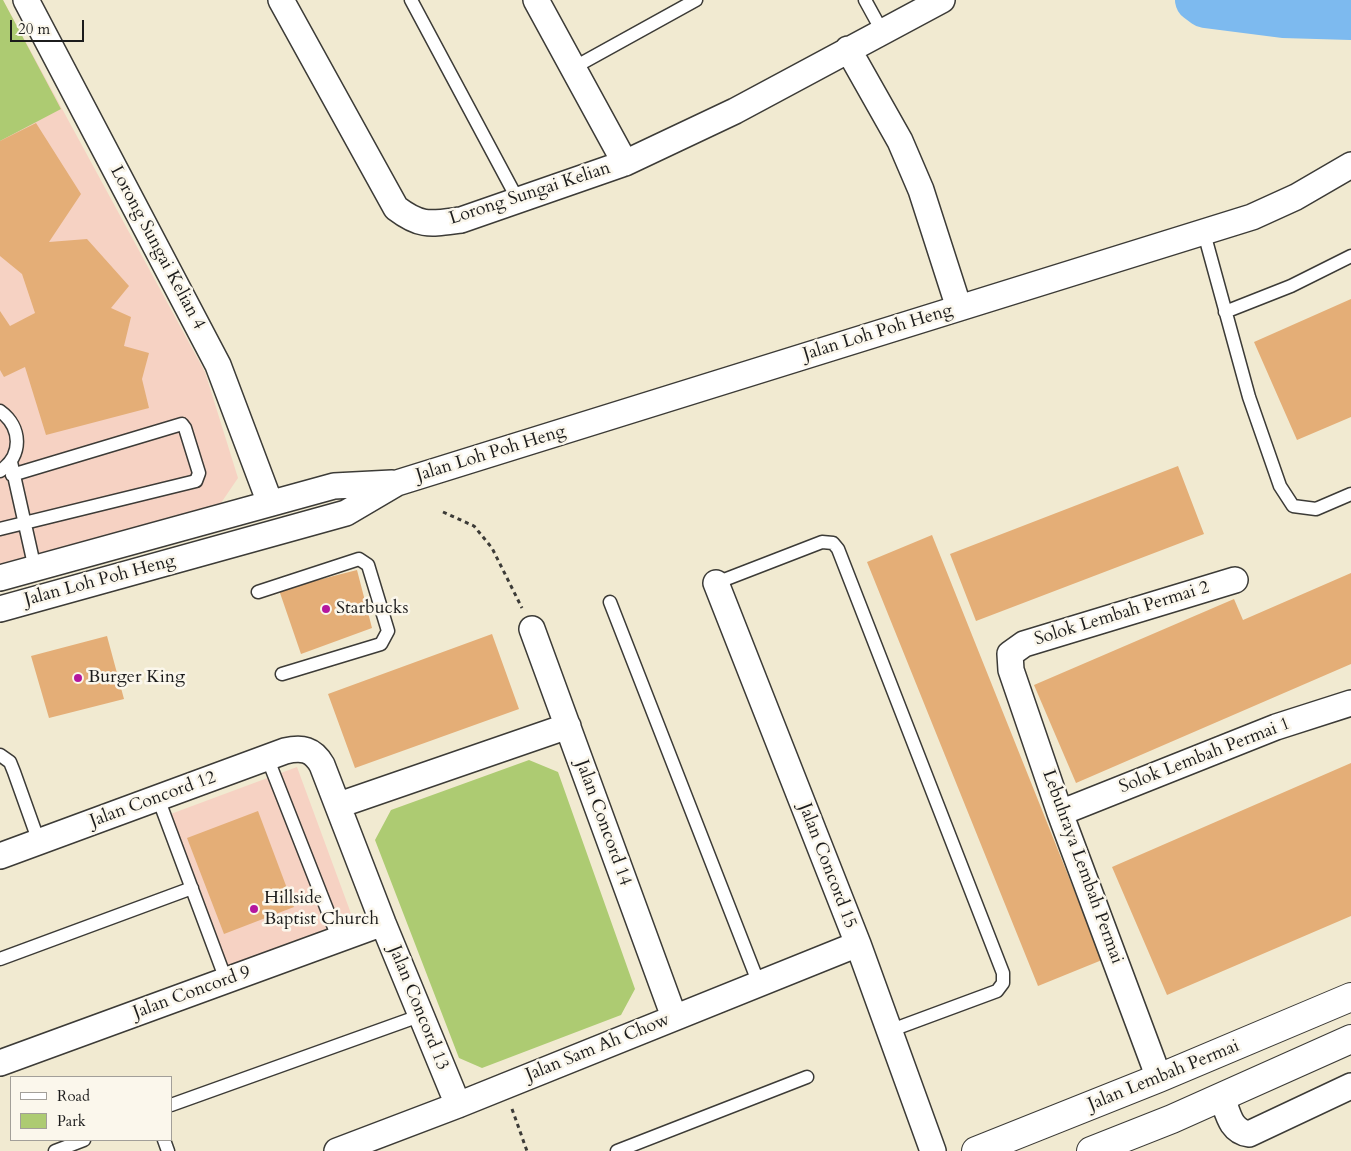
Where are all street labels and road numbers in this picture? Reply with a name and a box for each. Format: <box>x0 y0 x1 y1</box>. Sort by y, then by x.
street label: Lorong Sungai Kelian <box>447 158 613 230</box>
street label: Lorong Sungai Kelian 4 <box>105 162 209 334</box>
street label: Jalan Loh Poh Heng <box>801 300 955 366</box>
street label: Jalan Loh Poh Heng <box>414 421 568 487</box>
street label: Jalan Loh Poh Heng <box>22 550 178 612</box>
street label: Solok Lembah Permai 2 <box>1032 577 1212 651</box>
street label: Solok Lembah Permai 1 <box>1116 713 1294 799</box>
street label: Jalan Concord 14 <box>570 757 636 889</box>
street label: Jalan Concord 12 <box>87 767 219 833</box>
street label: Lebuhraya Lembah Permai <box>1037 767 1127 967</box>
street label: Jalan Concord 15 <box>793 800 861 932</box>
street label: Jalan Concord 13 <box>383 943 453 1073</box>
street label: Jalan Concord 9 <box>130 962 254 1024</box>
street label: Jalan Sam Ah Chow <box>523 1009 673 1087</box>
street label: Jalan Lembah Permai <box>1085 1036 1243 1116</box>

